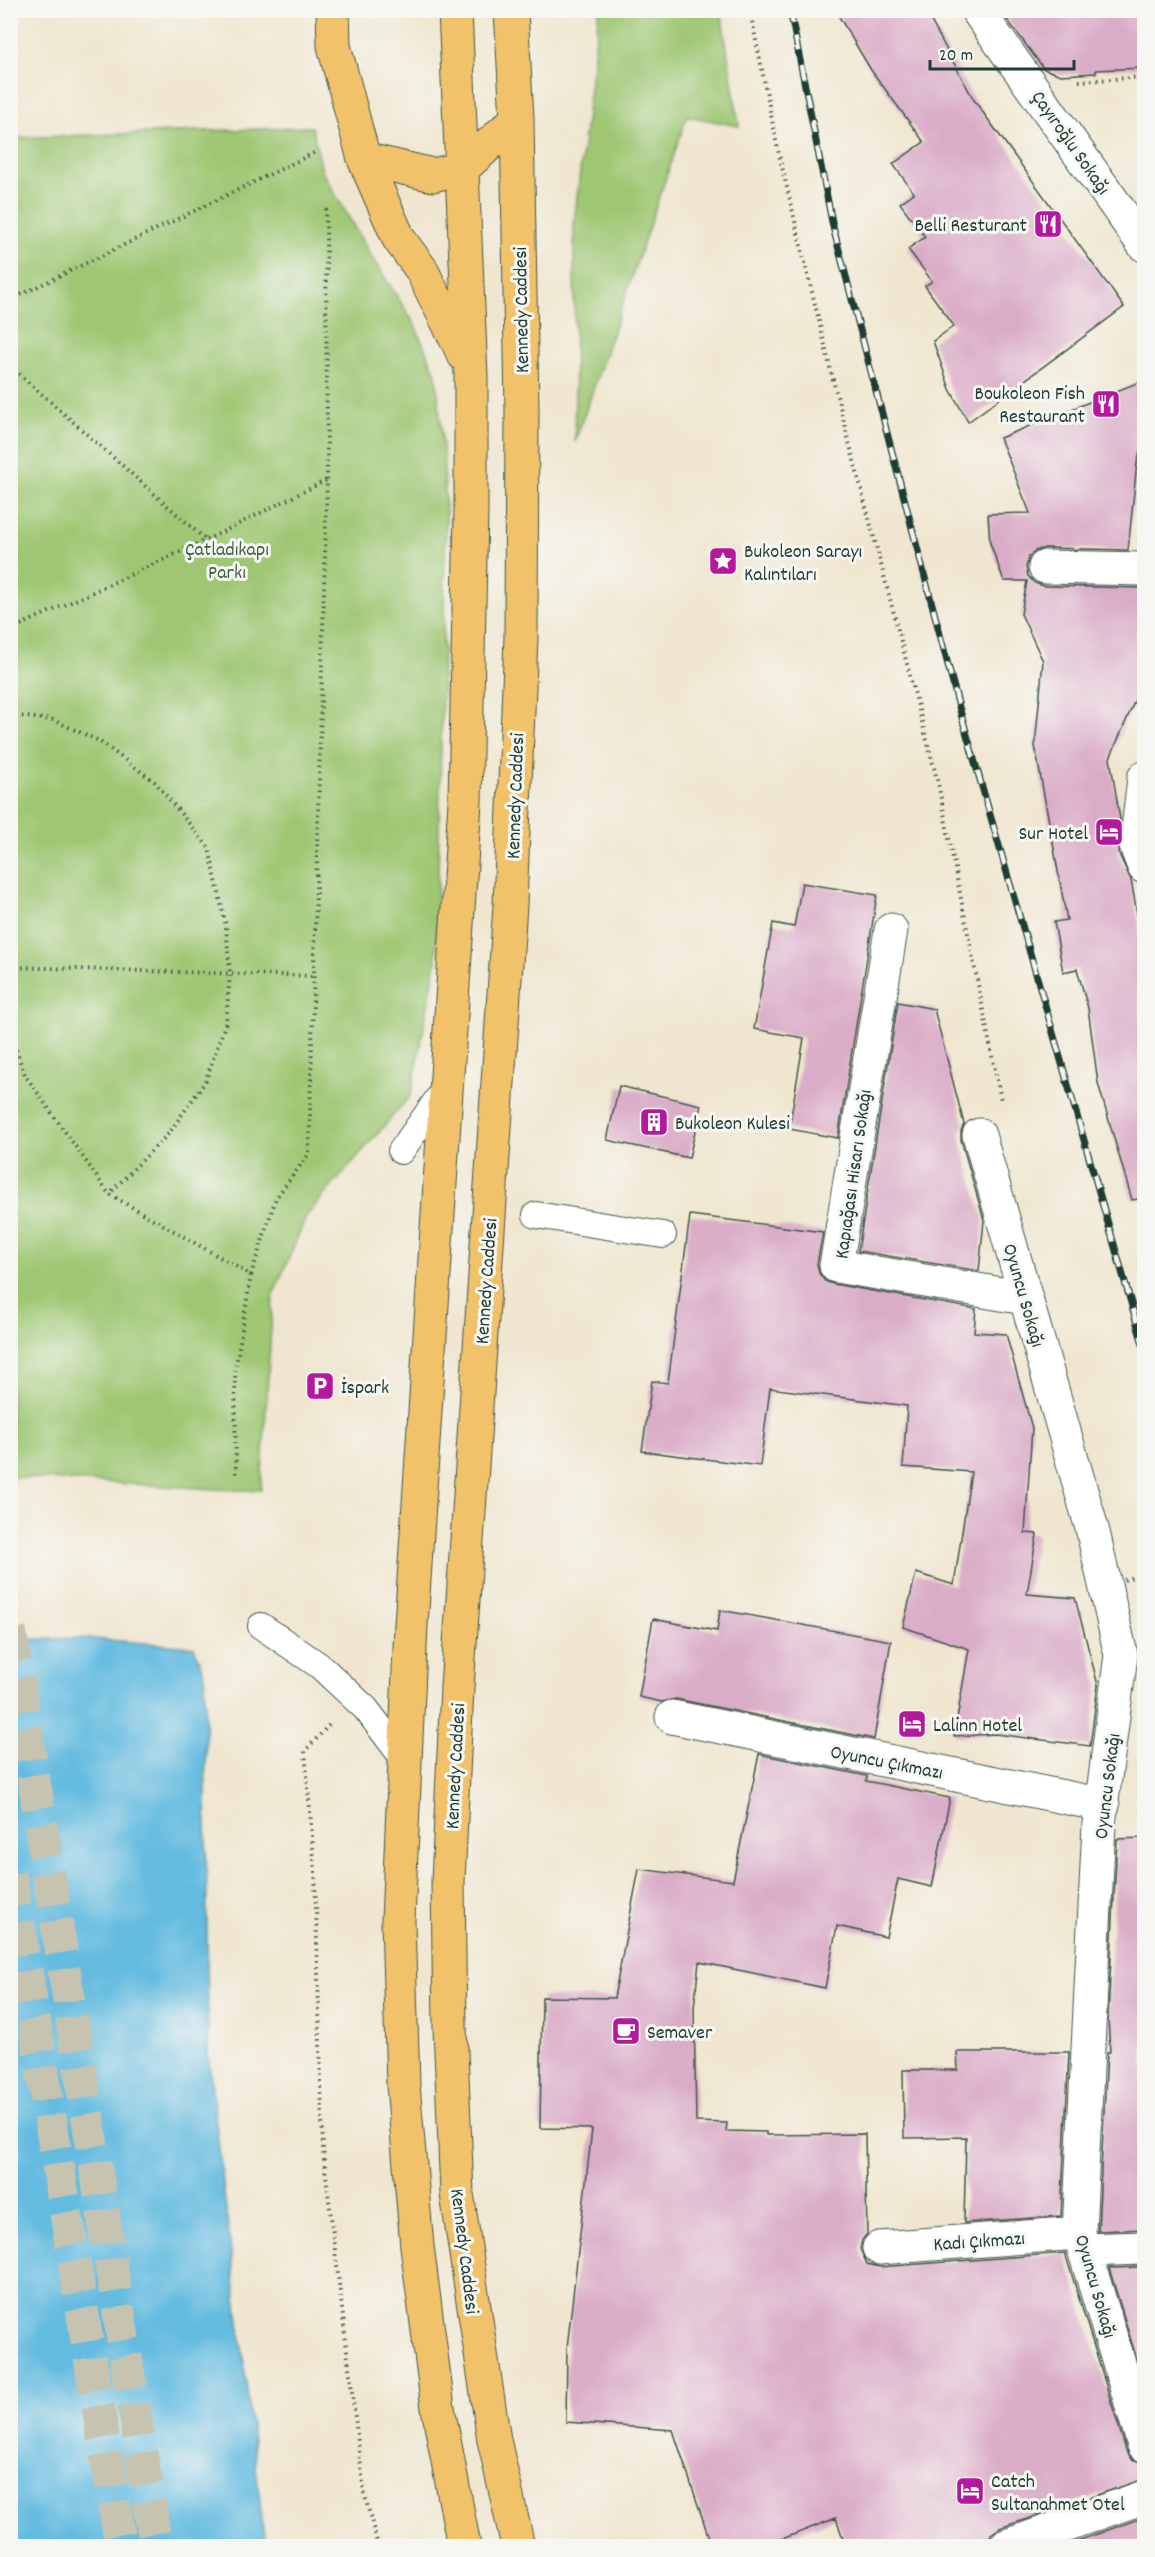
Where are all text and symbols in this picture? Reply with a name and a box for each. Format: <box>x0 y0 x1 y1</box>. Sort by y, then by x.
scale bar <box>930 33 1074 71</box>
text: 20 m <box>939 44 973 69</box>
street label: Çayıroğlu Sokağı <box>1023 86 1116 201</box>
restaurant icon: Belli Resturant <box>1032 208 1064 240</box>
place label: Belli Resturant <box>915 213 1027 241</box>
street label: Kennedy Caddesi <box>508 246 538 373</box>
place label: Boukoleon Fish Restaurant <box>974 381 1085 432</box>
restaurant icon: Boukoleon Fish Restaurant <box>1090 388 1122 420</box>
park label: Çatladıkapı Parkı <box>185 537 269 588</box>
place label: Bukoleon Sarayı Kalıntıları <box>744 539 862 590</box>
place icon: Bukoleon Sarayı Kalıntıları <box>707 545 739 577</box>
street label: Kennedy Caddesi <box>501 732 533 860</box>
hotel icon: Sur Hotel <box>1093 816 1125 848</box>
place label: Sur Hotel <box>1018 821 1088 849</box>
street label: Kapıağası Hisarı Sokağı <box>829 1088 881 1261</box>
building icon: Bukoleon Kulesi <box>638 1106 670 1138</box>
place label: Bukoleon Kulesi <box>675 1111 790 1139</box>
street label: Kennedy Caddesi <box>470 1217 506 1345</box>
street label: Oyuncu Sokağı <box>994 1241 1050 1351</box>
parking icon: İspark <box>304 1370 336 1402</box>
place label: İspark <box>341 1375 389 1403</box>
street label: Kennedy Caddesi <box>440 1702 474 1830</box>
hotel icon: Lalinn Hotel <box>896 1708 928 1740</box>
place label: Lalinn Hotel <box>933 1713 1022 1741</box>
street label: Oyuncu Sokağı <box>1089 1732 1129 1841</box>
street label: Oyuncu Çıkmazı <box>828 1739 945 1789</box>
cafe icon: Semaver <box>610 2015 642 2047</box>
place label: Semaver <box>647 2020 713 2048</box>
street label: Kennedy Caddesi <box>441 2187 485 2316</box>
street label: Kadı Çıkmazı <box>932 2226 1026 2260</box>
street label: Oyuncu Sokağı <box>1066 2232 1122 2342</box>
place label: Catch Sultanahmet Otel <box>991 2469 1125 2520</box>
hotel icon: Catch Sultanahmet Otel <box>954 2475 986 2507</box>

